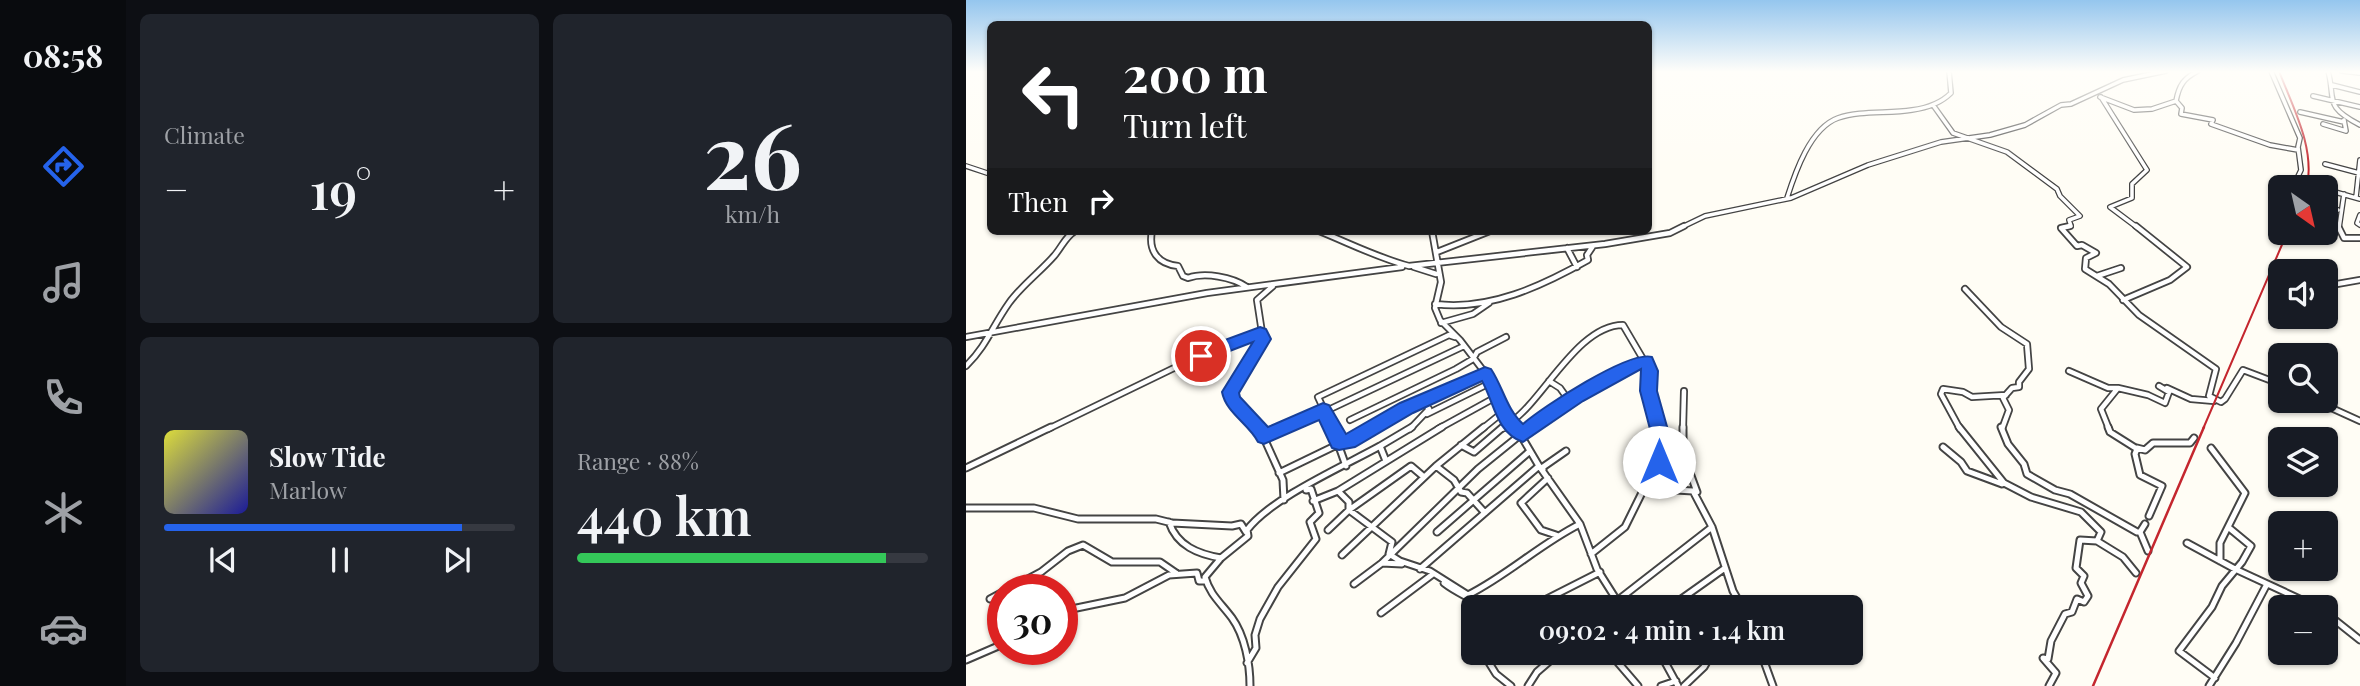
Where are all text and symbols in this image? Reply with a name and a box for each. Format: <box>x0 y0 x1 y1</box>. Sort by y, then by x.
text: 08:58 <box>23 33 103 76</box>
text: 200 m <box>1123 40 1268 105</box>
icon: left <box>1008 49 1099 140</box>
text: 26 <box>703 92 802 213</box>
text: Turn left <box>1123 103 1247 146</box>
text: Climate <box>164 119 245 150</box>
icon: directions <box>39 142 88 191</box>
text: 19° <box>309 154 372 223</box>
text: − <box>164 163 189 214</box>
text: + <box>493 163 515 214</box>
north arrow <box>2268 175 2338 245</box>
map controls <box>2268 175 2338 665</box>
icon: right <box>1082 182 1120 220</box>
text: Then <box>1008 184 1068 219</box>
text: km/h <box>725 198 780 229</box>
icon: music <box>39 258 88 307</box>
button: sound <box>2268 259 2338 329</box>
pin <box>1171 326 1231 386</box>
icon: arrive <box>1182 337 1220 375</box>
button: search <box>2268 343 2338 413</box>
icon: phone <box>39 373 88 422</box>
position arrow <box>1622 425 1696 499</box>
button: layers <box>2268 427 2338 497</box>
text: Slow Tide <box>269 439 386 474</box>
text: Range · 88% <box>577 445 699 476</box>
text: Marlow <box>269 474 347 505</box>
text: 440 km <box>577 480 752 549</box>
icon: climate <box>39 488 88 537</box>
button: + <box>2268 511 2338 581</box>
icon: previous <box>204 541 242 579</box>
icon: pause <box>321 541 359 579</box>
icon: next <box>438 541 476 579</box>
speed limit sign: 30 <box>987 574 1078 665</box>
button: − <box>2268 595 2338 665</box>
icon: car <box>39 604 88 653</box>
text: 09:02 · 4 min · 1.4 km <box>1539 612 1785 647</box>

